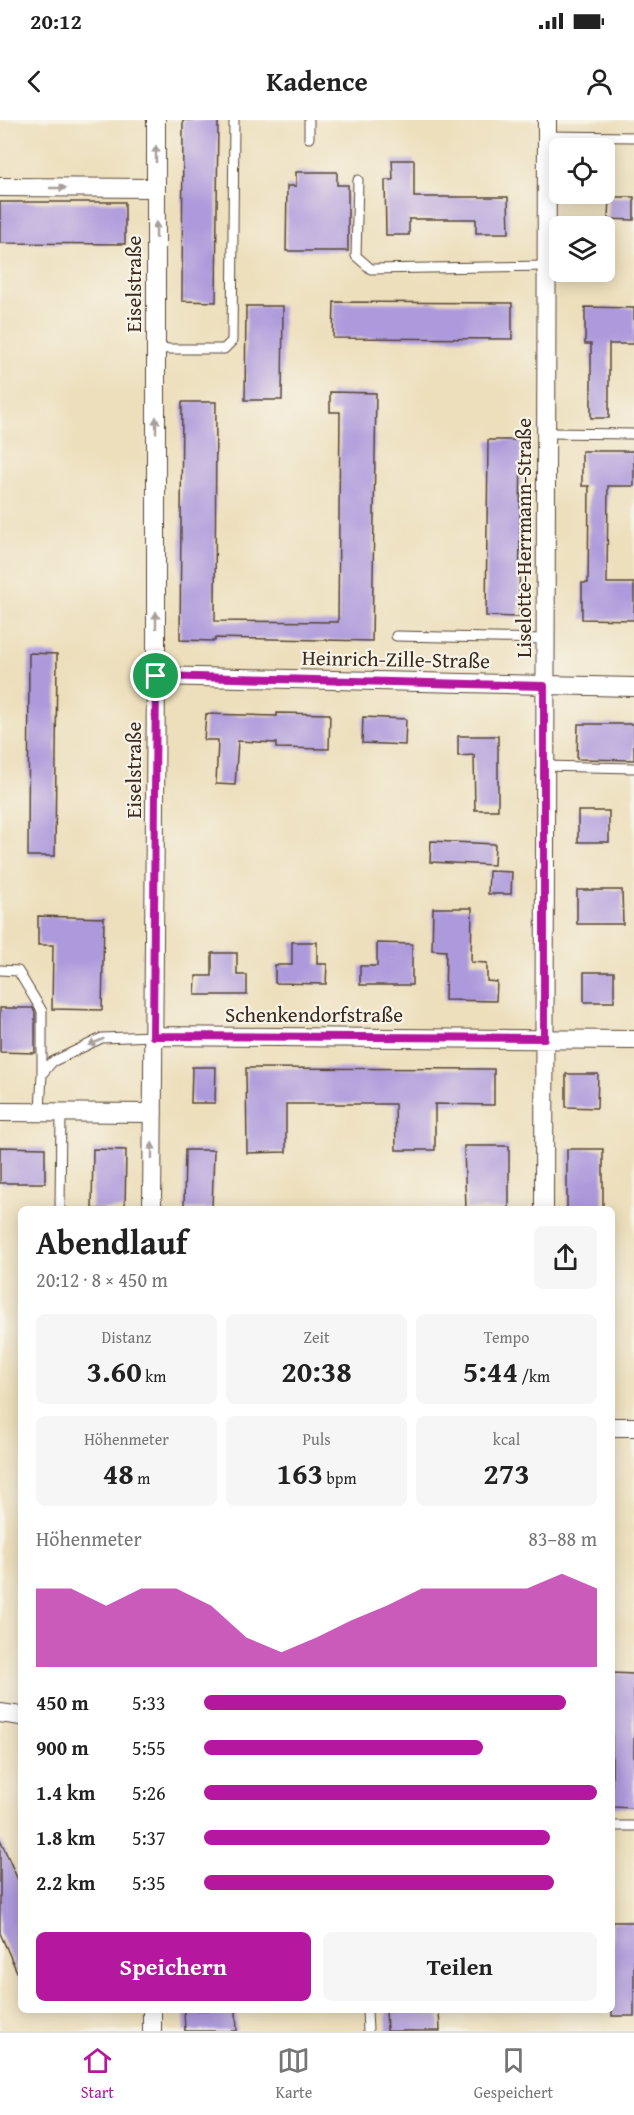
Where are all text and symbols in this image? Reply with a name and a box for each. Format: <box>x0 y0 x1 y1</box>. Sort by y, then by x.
text: 20:12 <box>30 5 82 37</box>
text: Kadence <box>266 61 368 101</box>
icon: back <box>18 65 51 98</box>
icon: person <box>583 65 616 98</box>
map controls <box>549 138 615 282</box>
button: locate <box>549 138 615 204</box>
one-way arrow <box>151 144 161 163</box>
one-way arrow <box>49 183 68 192</box>
button: layers <box>549 216 615 282</box>
one-way arrow <box>151 220 161 239</box>
street label: Eiselstraße <box>118 235 149 332</box>
one-way arrow <box>151 415 161 434</box>
street label: Liselotte-Herrmann-Straße <box>508 418 539 658</box>
one-way arrow <box>151 610 161 629</box>
street label: Heinrich-Zille-Straße <box>302 642 490 676</box>
pin <box>130 650 181 701</box>
icon: arrive <box>139 659 172 692</box>
street label: Eiselstraße <box>118 721 149 818</box>
street label: Schenkendorfstraße <box>225 999 403 1030</box>
one-way arrow <box>87 1038 105 1047</box>
one-way arrow <box>147 1141 157 1160</box>
text: Abendlauf <box>36 1218 187 1266</box>
button: share <box>534 1226 597 1289</box>
text: 20:12 · 8 × 450 m <box>36 1265 168 1294</box>
text: Distanz <box>102 1325 151 1349</box>
text: Zeit <box>303 1325 330 1349</box>
text: Tempo <box>484 1325 529 1349</box>
text: 3.60 <box>87 1349 142 1393</box>
text: 20:38 <box>281 1349 352 1393</box>
text: 5:44 <box>463 1349 518 1393</box>
text: km <box>142 1364 166 1388</box>
text: /km <box>518 1364 550 1388</box>
text: Höhenmeter <box>84 1427 169 1451</box>
text: Puls <box>302 1427 331 1451</box>
text: kcal <box>493 1427 520 1451</box>
text: 48 <box>103 1451 134 1495</box>
text: 163 <box>276 1451 323 1495</box>
text: 273 <box>483 1451 530 1495</box>
text: m <box>134 1466 150 1490</box>
text: bpm <box>323 1466 357 1490</box>
text: Höhenmeter <box>36 1524 142 1553</box>
text: 83–88 m <box>528 1524 597 1553</box>
text: 450 m <box>36 1688 89 1717</box>
text: 5:33 <box>132 1688 166 1717</box>
text: 900 m <box>36 1733 89 1762</box>
text: 5:55 <box>132 1733 166 1762</box>
text: 1.4 km <box>36 1778 95 1807</box>
text: 5:26 <box>132 1778 166 1807</box>
text: 1.8 km <box>36 1823 95 1852</box>
text: 5:37 <box>132 1823 166 1852</box>
text: 2.2 km <box>36 1868 95 1897</box>
text: 5:35 <box>132 1868 166 1897</box>
button: Speichern <box>36 1932 311 2001</box>
button: Teilen <box>323 1932 597 2001</box>
tab: Start <box>81 2044 114 2104</box>
tab: Karte <box>275 2044 312 2104</box>
tab: Gespeichert <box>474 2044 553 2104</box>

